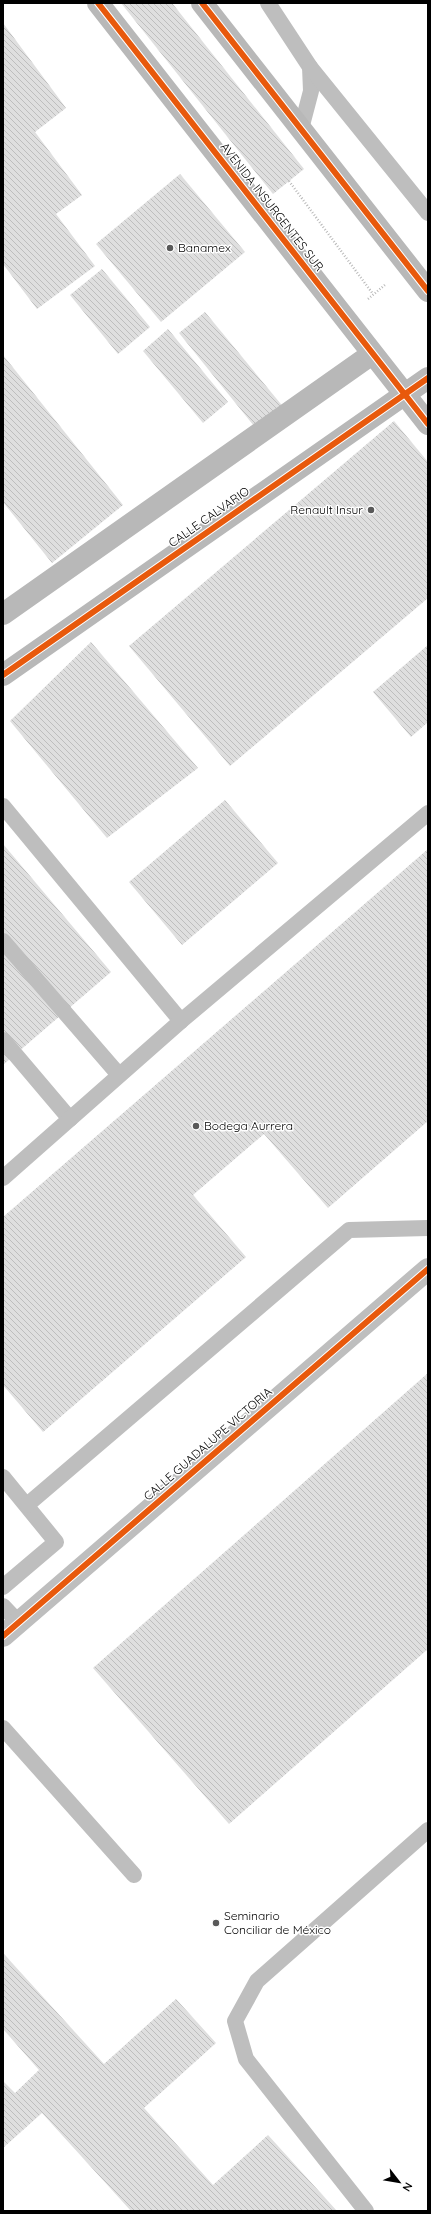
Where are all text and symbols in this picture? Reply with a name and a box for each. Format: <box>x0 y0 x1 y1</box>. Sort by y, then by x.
street label: AVENIDA INSURGENTES SUR <box>218 139 327 274</box>
place label: Banamex <box>178 240 231 255</box>
marker: Banamex <box>165 243 175 253</box>
street label: CALLE CALVARIO <box>165 483 252 550</box>
place label: Renault Insur <box>290 502 363 517</box>
marker: Renault Insur <box>366 505 376 515</box>
place label: Bodega Aurrera <box>204 1118 293 1133</box>
marker: Bodega Aurrera <box>191 1121 201 1131</box>
street label: CALLE GUADALUPE VICTORIA <box>140 1384 275 1503</box>
place label: Seminario Conciliar de México <box>224 1908 331 1937</box>
marker: Seminario Conciliar de México <box>211 1918 221 1928</box>
north arrow <box>379 2162 419 2202</box>
text: N <box>399 2180 416 2194</box>

